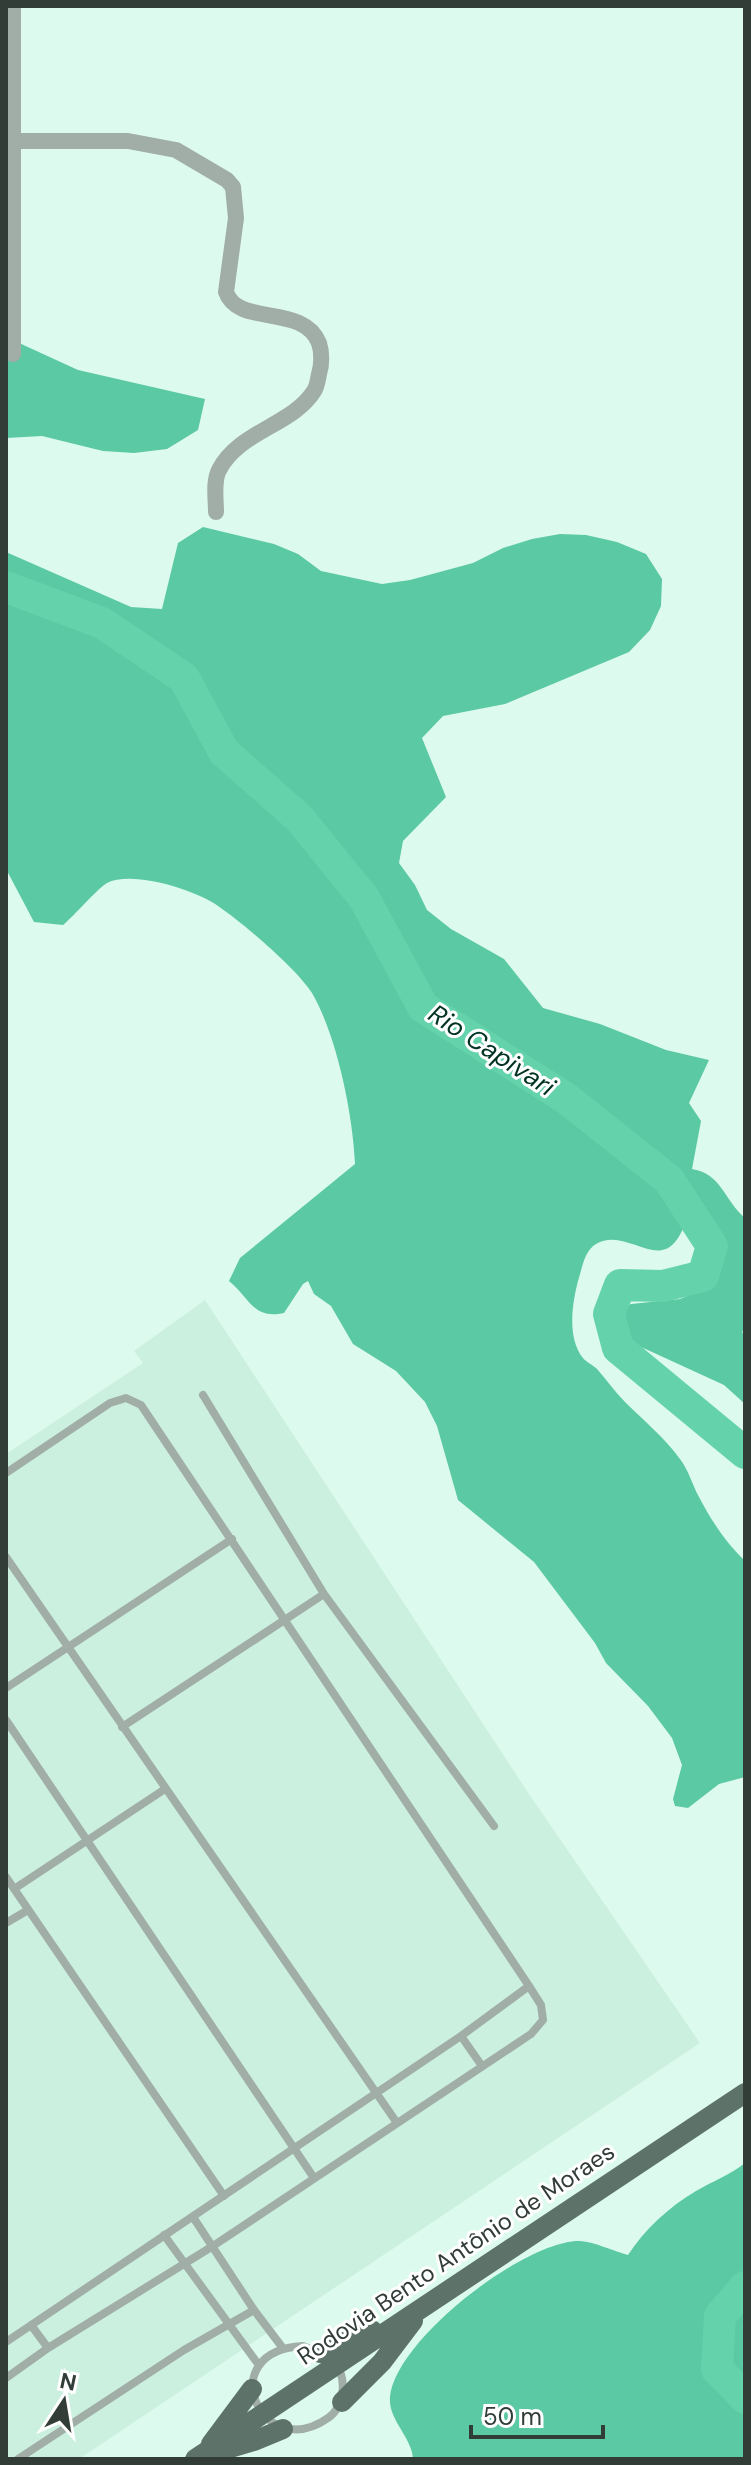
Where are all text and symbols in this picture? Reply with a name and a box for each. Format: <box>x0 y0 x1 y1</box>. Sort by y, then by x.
water label: Rio Capivari <box>422 996 562 1104</box>
street label: Rodovia Bento Antônio de Moraes <box>291 2136 620 2372</box>
north arrow <box>24 2361 104 2441</box>
text: N <box>57 2366 79 2398</box>
scale bar <box>471 2389 603 2439</box>
text: 50 m <box>483 2401 542 2432</box>

